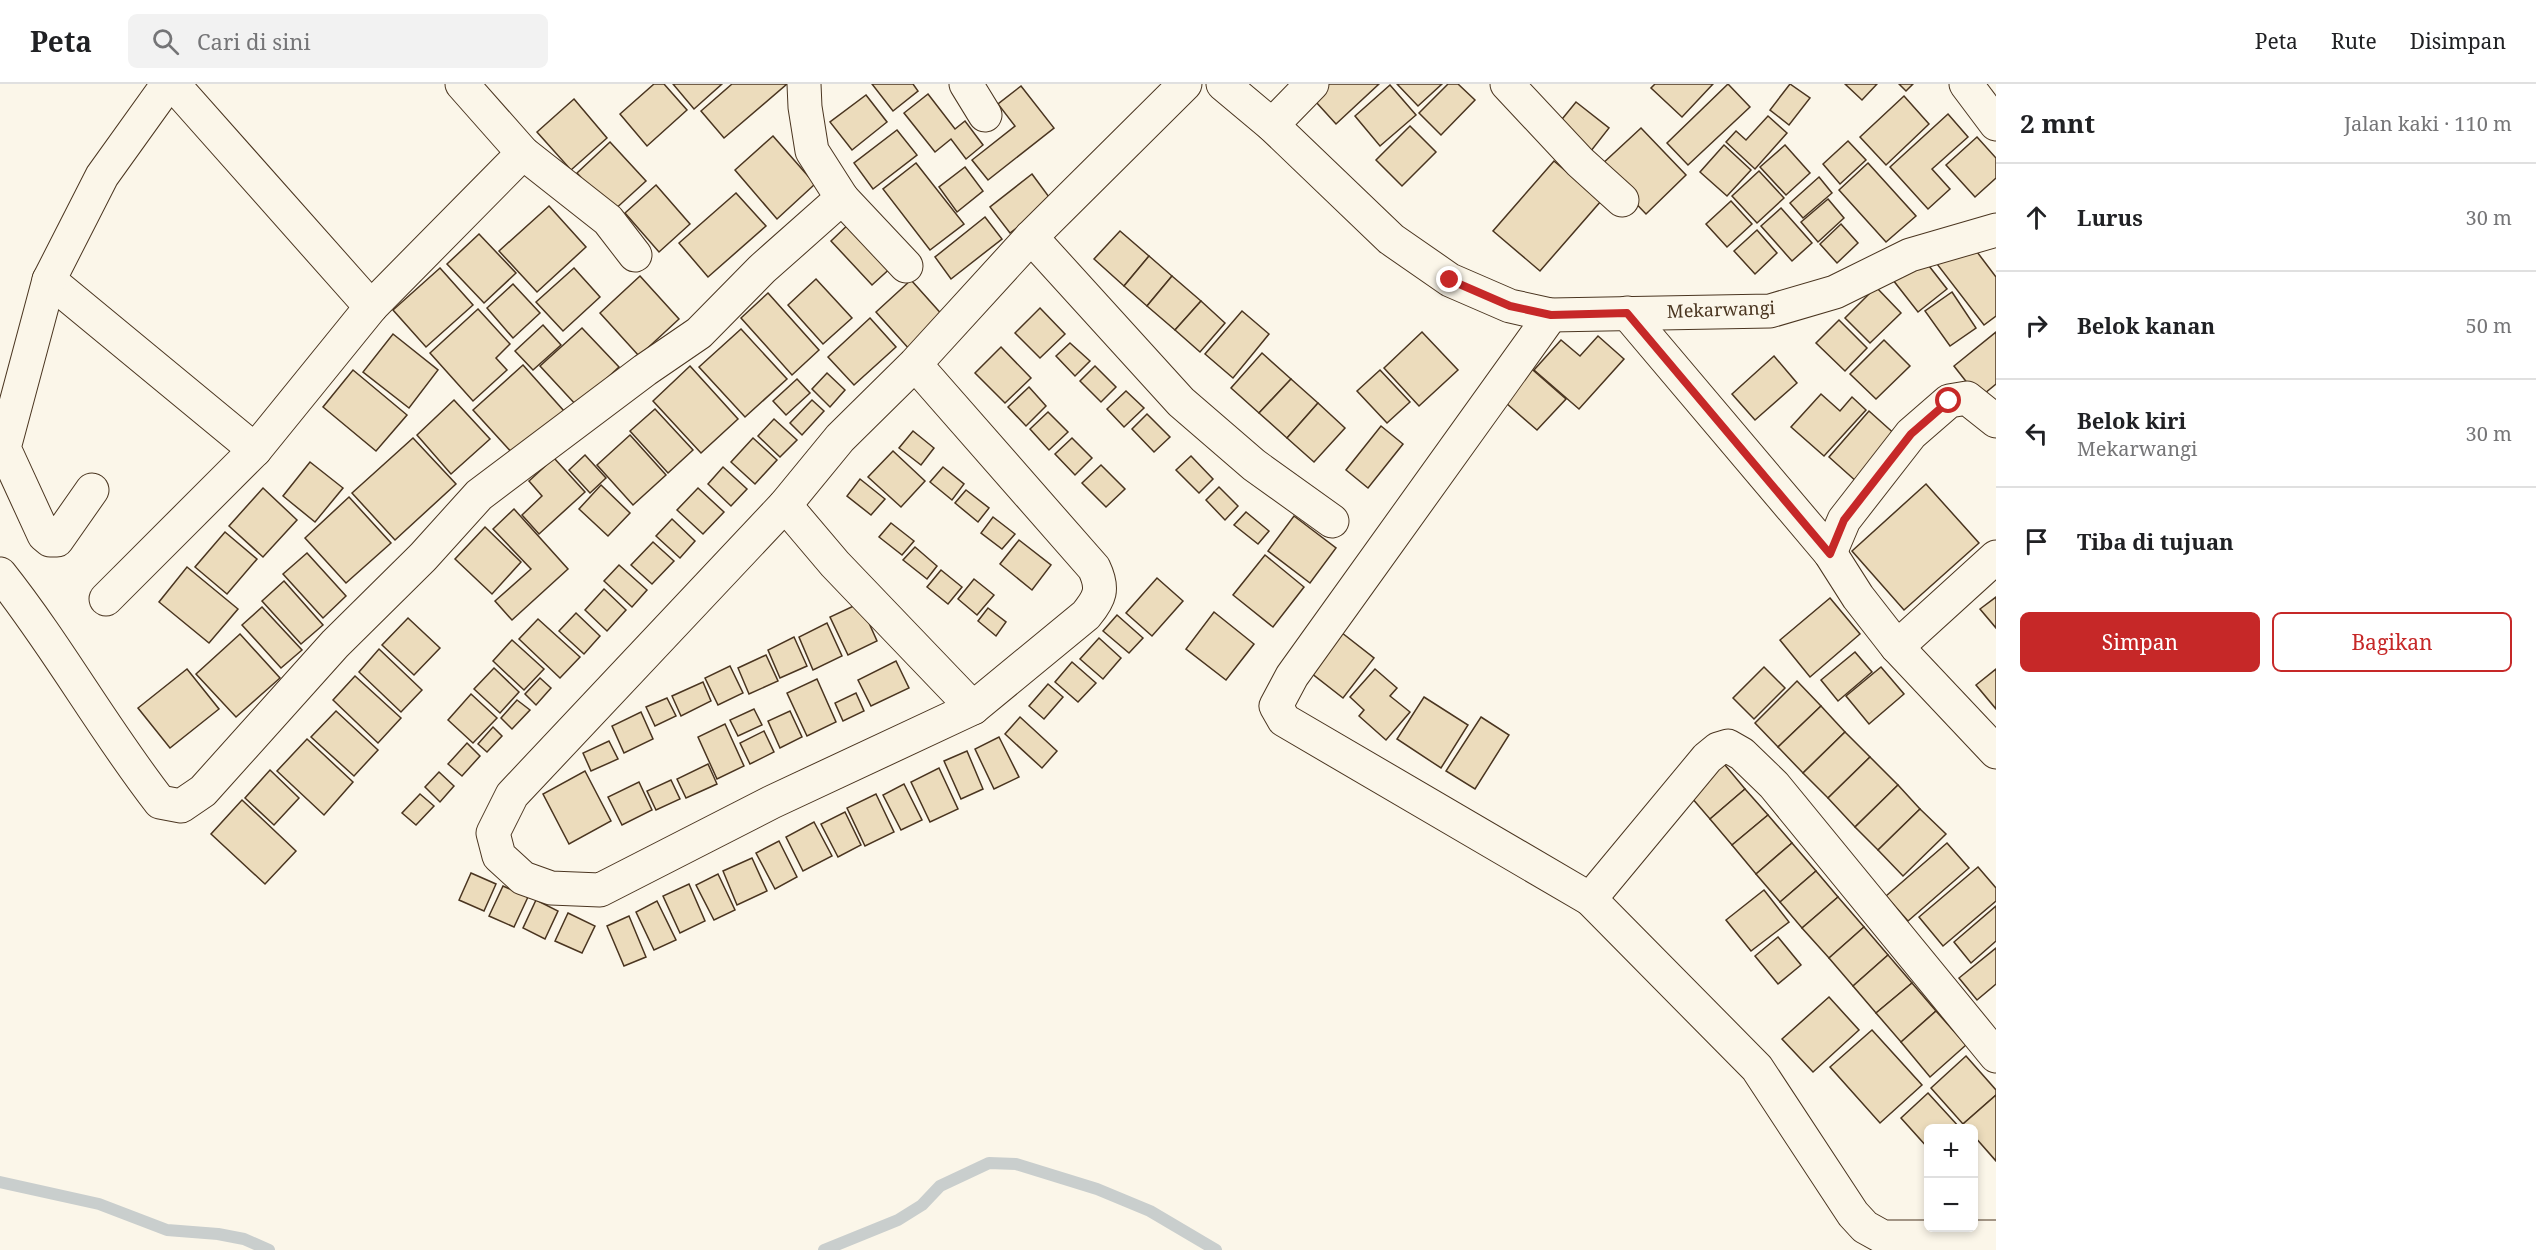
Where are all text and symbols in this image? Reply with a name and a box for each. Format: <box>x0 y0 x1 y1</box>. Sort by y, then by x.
search box <box>128 14 548 68</box>
text: Peta <box>30 22 92 60</box>
icon: search <box>149 25 182 58</box>
text: Cari di sini <box>197 26 311 56</box>
text: Peta <box>2255 27 2298 55</box>
text: Rute <box>2331 27 2377 55</box>
text: Disimpan <box>2410 27 2506 55</box>
text: 2 mnt <box>2020 105 2095 141</box>
text: Jalan kaki · 110 m <box>2344 110 2512 137</box>
icon: ahead <box>2020 201 2053 234</box>
text: Lurus <box>2077 202 2143 232</box>
text: 30 m <box>2466 204 2512 231</box>
route end <box>1436 266 1462 292</box>
street label: Mekarwangi <box>1666 295 1776 323</box>
icon: right <box>2020 309 2053 342</box>
text: Belok kanan <box>2077 310 2215 340</box>
text: 50 m <box>2466 312 2512 339</box>
route start <box>1935 387 1961 413</box>
text: Belok kiri <box>2077 405 2186 435</box>
icon: left <box>2020 417 2053 450</box>
text: 30 m <box>2466 420 2512 447</box>
text: Mekarwangi <box>2077 435 2197 462</box>
icon: arrive <box>2020 525 2053 558</box>
text: Tiba di tujuan <box>2077 526 2234 556</box>
button: Simpan <box>2020 612 2260 672</box>
button: Bagikan <box>2272 612 2512 672</box>
map controls <box>1924 1124 1978 1232</box>
button: + <box>1924 1124 1978 1178</box>
button: − <box>1924 1178 1978 1232</box>

